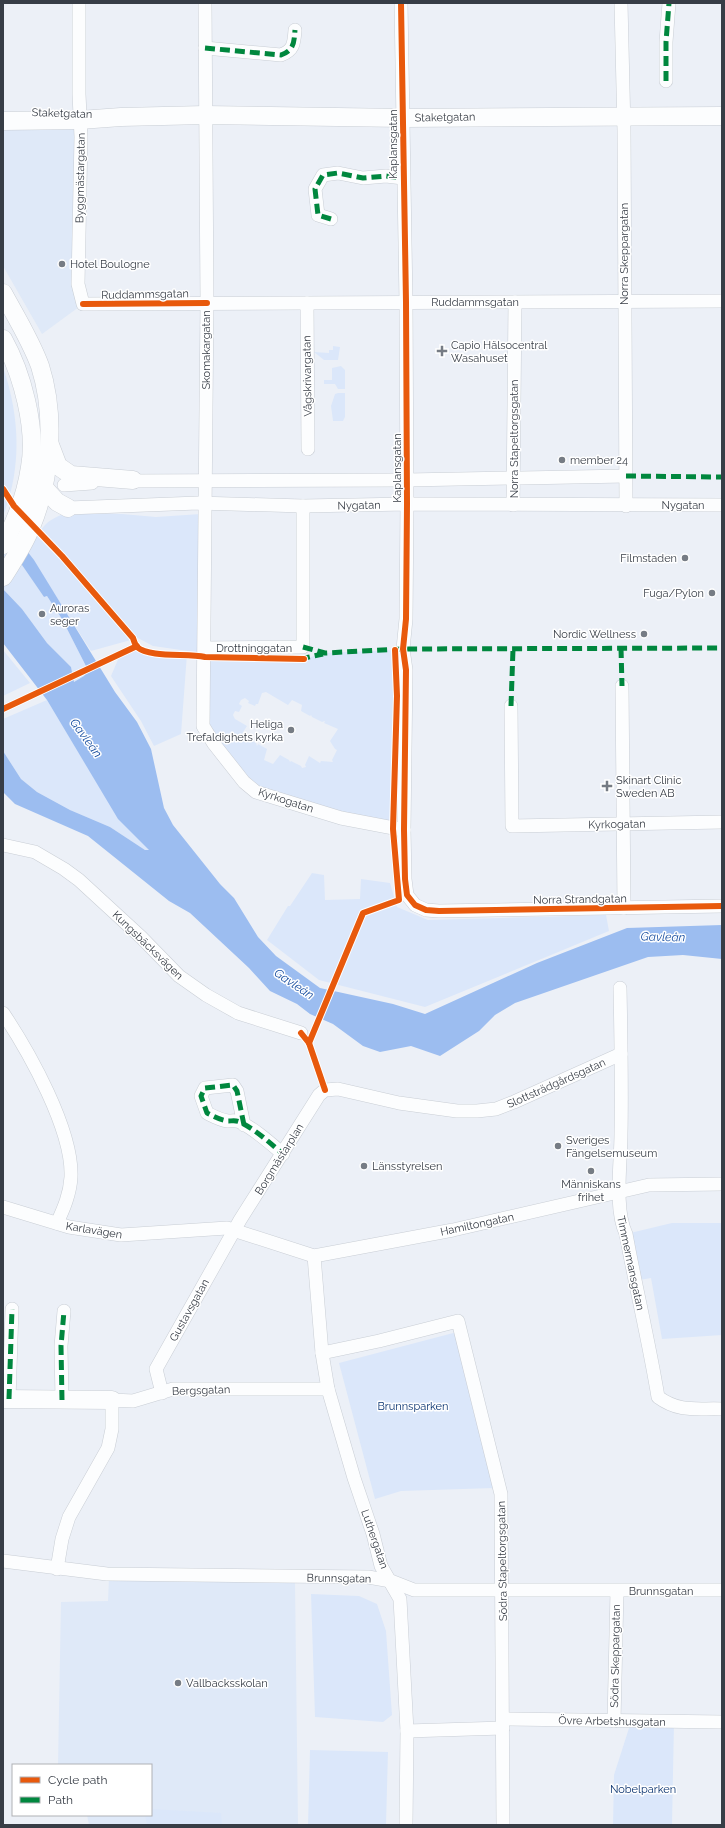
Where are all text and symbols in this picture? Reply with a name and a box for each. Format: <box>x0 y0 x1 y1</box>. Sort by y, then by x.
street label: Staketgatan <box>31 106 93 121</box>
street label: Kaplansgatan <box>387 109 400 179</box>
street label: Staketgatan <box>415 110 475 125</box>
street label: Byggmästargatan <box>73 133 88 223</box>
street label: Norra Skeppargatan <box>618 203 631 305</box>
place label: Hotel Boulogne <box>70 258 150 271</box>
marker: Hotel Boulogne <box>57 259 67 269</box>
street label: Ruddammsgatan <box>101 287 189 302</box>
street label: Ruddammsgatan <box>431 296 519 309</box>
street label: Skomakargatan <box>200 310 213 390</box>
street label: Vågskrivargatan <box>300 335 315 417</box>
place label: Capio Hälsocentral Wasahuset <box>451 339 547 365</box>
marker: Capio Hälsocentral Wasahuset <box>436 345 448 357</box>
street label: Norra Stapeltorgsgatan <box>508 380 521 498</box>
street label: Kaplansgatan <box>391 433 404 503</box>
place label: member 24 <box>570 454 628 467</box>
marker: member 24 <box>557 455 567 465</box>
street label: Nygatan <box>337 499 381 512</box>
street label: Nygatan <box>661 499 705 512</box>
place label: Filmstaden <box>620 552 677 565</box>
marker: Filmstaden <box>680 553 690 563</box>
place label: Fuga/Pylon <box>643 587 704 600</box>
marker: Fuga/Pylon <box>707 588 717 598</box>
place label: Auroras seger <box>50 602 89 628</box>
marker: Auroras seger <box>37 609 47 619</box>
place label: Nordic Wellness <box>553 628 636 641</box>
marker: Nordic Wellness <box>639 629 649 639</box>
street label: Drottninggatan <box>216 642 292 655</box>
water label: Gavleån <box>67 716 105 760</box>
place label: Heliga Trefaldighets kyrka <box>186 718 283 744</box>
marker: Heliga Trefaldighets kyrka <box>286 725 296 735</box>
place label: Skinart Clinic Sweden AB <box>616 774 681 800</box>
marker: Skinart Clinic Sweden AB <box>601 780 613 792</box>
street label: Kyrkogatan <box>257 785 315 816</box>
street label: Kyrkogatan <box>588 817 646 832</box>
street label: Norra Strandgatan <box>533 892 627 907</box>
street label: Kungsbäcksvägen <box>110 908 186 982</box>
water label: Gavleån <box>641 930 686 944</box>
water label: Gavleån <box>272 966 317 1002</box>
street label: Slottsträdgårdsgatan <box>505 1056 608 1111</box>
street label: Borgmästarplan <box>252 1121 307 1197</box>
place label: Sveriges Fängelsemuseum <box>566 1134 657 1160</box>
marker: Sveriges Fängelsemuseum <box>553 1141 563 1151</box>
place label: Länsstyrelsen <box>372 1160 442 1173</box>
marker: Länsstyrelsen <box>359 1161 369 1171</box>
marker: Människans frihet <box>586 1166 596 1176</box>
place label: Människans frihet <box>561 1178 621 1204</box>
street label: Hamiltongatan <box>439 1210 515 1239</box>
street label: Timmermansgatan <box>614 1215 647 1312</box>
street label: Karlavägen <box>65 1220 123 1241</box>
street label: Gustavsgatan <box>167 1277 212 1344</box>
street label: Bergsgatan <box>172 1383 230 1398</box>
park label: Brunnsparken <box>378 1400 448 1413</box>
street label: Södra Stapeltorgsgatan <box>495 1501 510 1621</box>
street label: Luthergatan <box>358 1508 391 1571</box>
street label: Brunnsgatan <box>307 1571 371 1586</box>
street label: Brunnsgatan <box>629 1585 693 1598</box>
street label: Södra Skeppargatan <box>608 1604 623 1708</box>
place label: Vallbacksskolan <box>186 1677 268 1690</box>
marker: Vallbacksskolan <box>173 1678 183 1688</box>
street label: Övre Arbetshusgatan <box>558 1714 666 1729</box>
legend <box>12 1764 152 1816</box>
text: Cycle path <box>48 1773 107 1787</box>
park label: Nobelparken <box>610 1783 676 1796</box>
text: Path <box>48 1793 73 1807</box>

